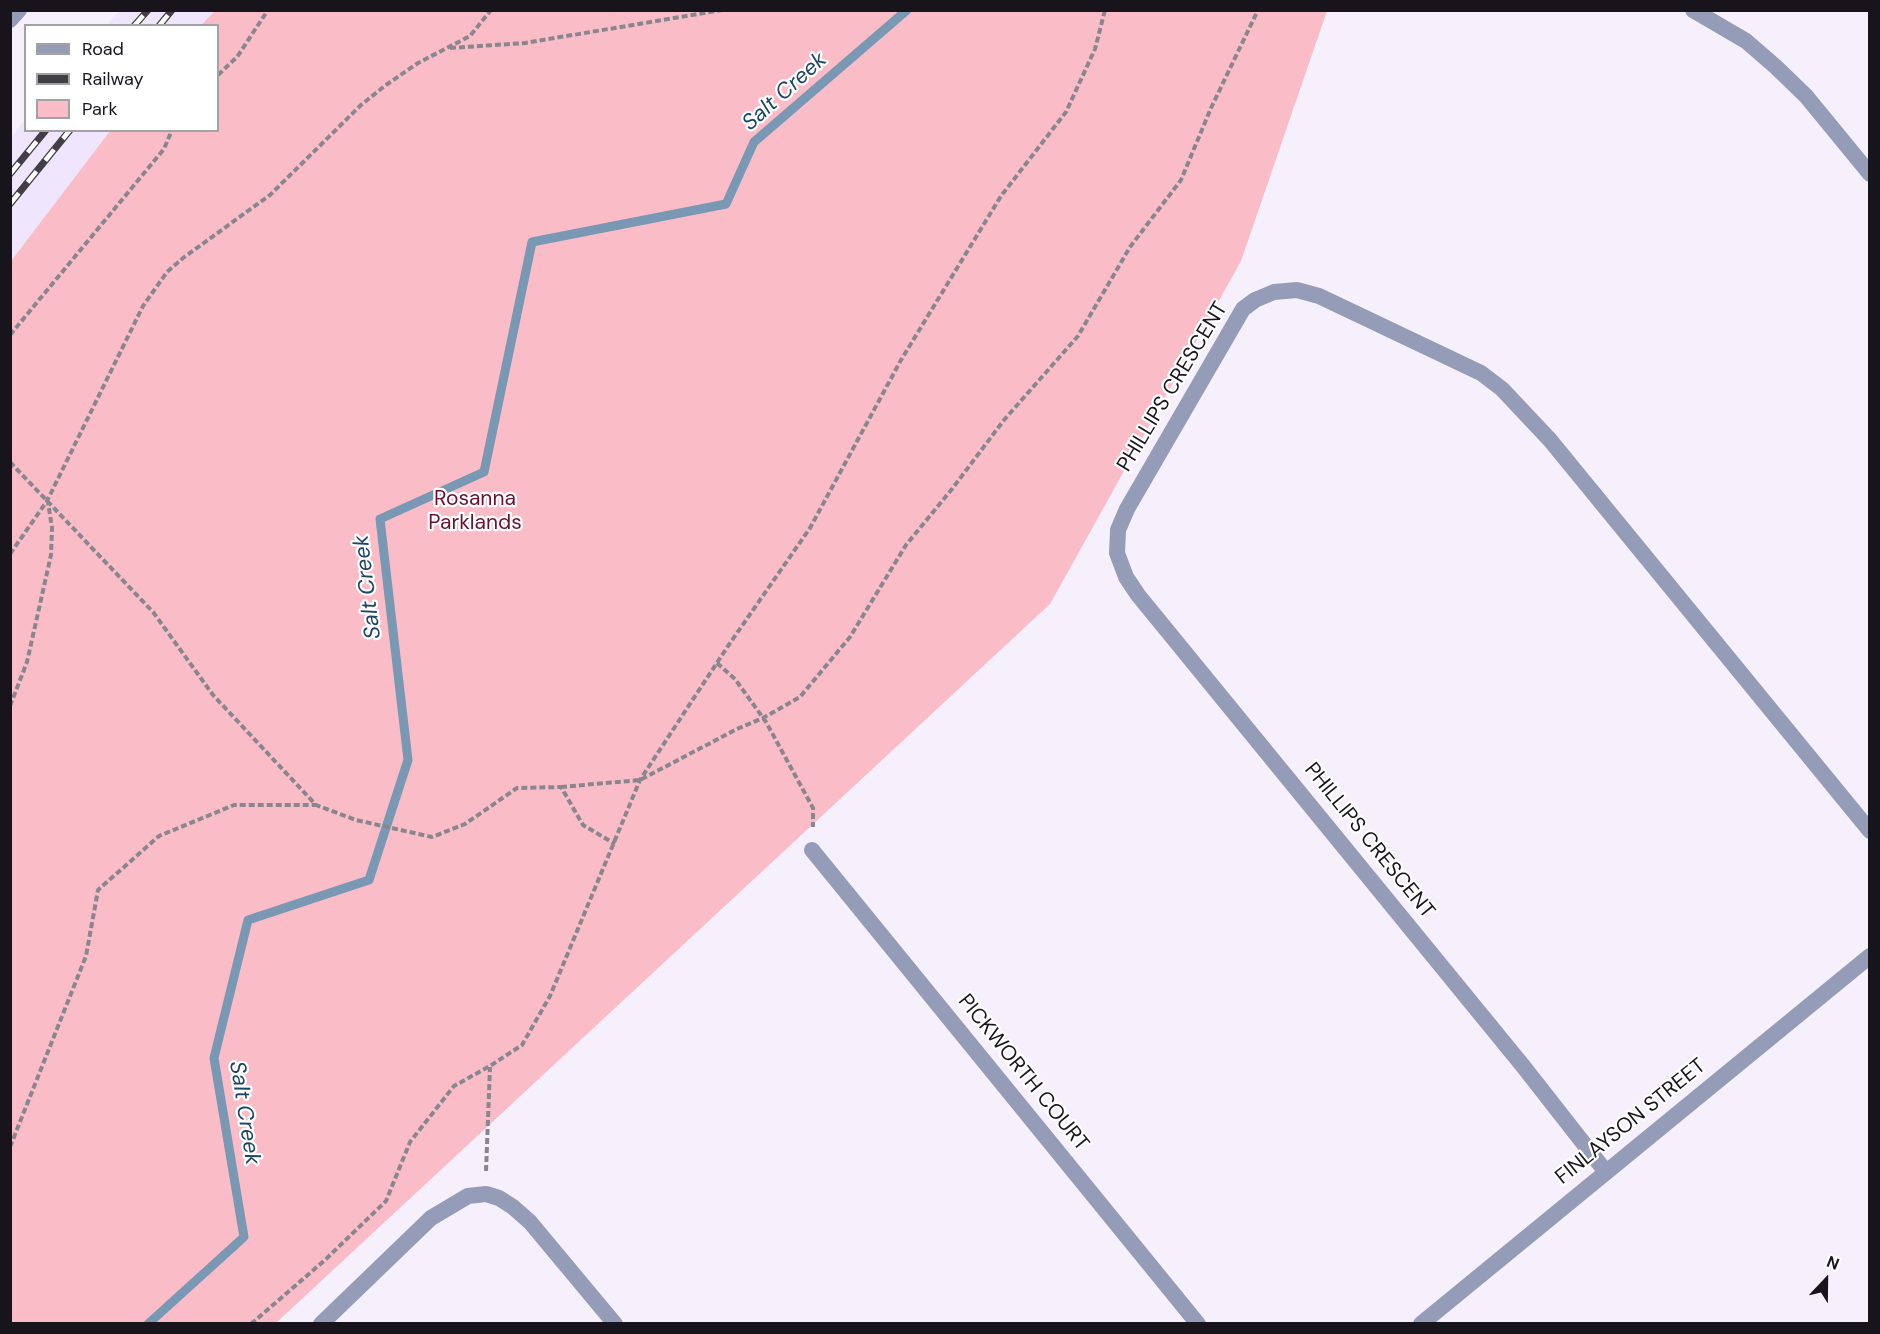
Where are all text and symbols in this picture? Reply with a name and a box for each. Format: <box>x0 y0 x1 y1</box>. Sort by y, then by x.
legend <box>24 24 219 132</box>
text: Road <box>82 37 124 61</box>
water label: Salt Creek <box>737 47 833 137</box>
text: Railway <box>82 67 144 91</box>
text: Park <box>82 97 118 121</box>
street label: PHILLIPS CRESCENT <box>1112 298 1234 476</box>
park label: Rosanna Parklands <box>428 486 522 536</box>
water label: Salt Creek <box>349 533 387 641</box>
street label: PHILLIPS CRESCENT <box>1298 758 1440 924</box>
street label: PICKWORTH COURT <box>952 990 1094 1156</box>
street label: FINLAYSON STREET <box>1551 1054 1711 1190</box>
water label: Salt Creek <box>223 1059 265 1167</box>
north arrow <box>1796 1250 1856 1310</box>
text: N <box>1824 1251 1842 1275</box>

